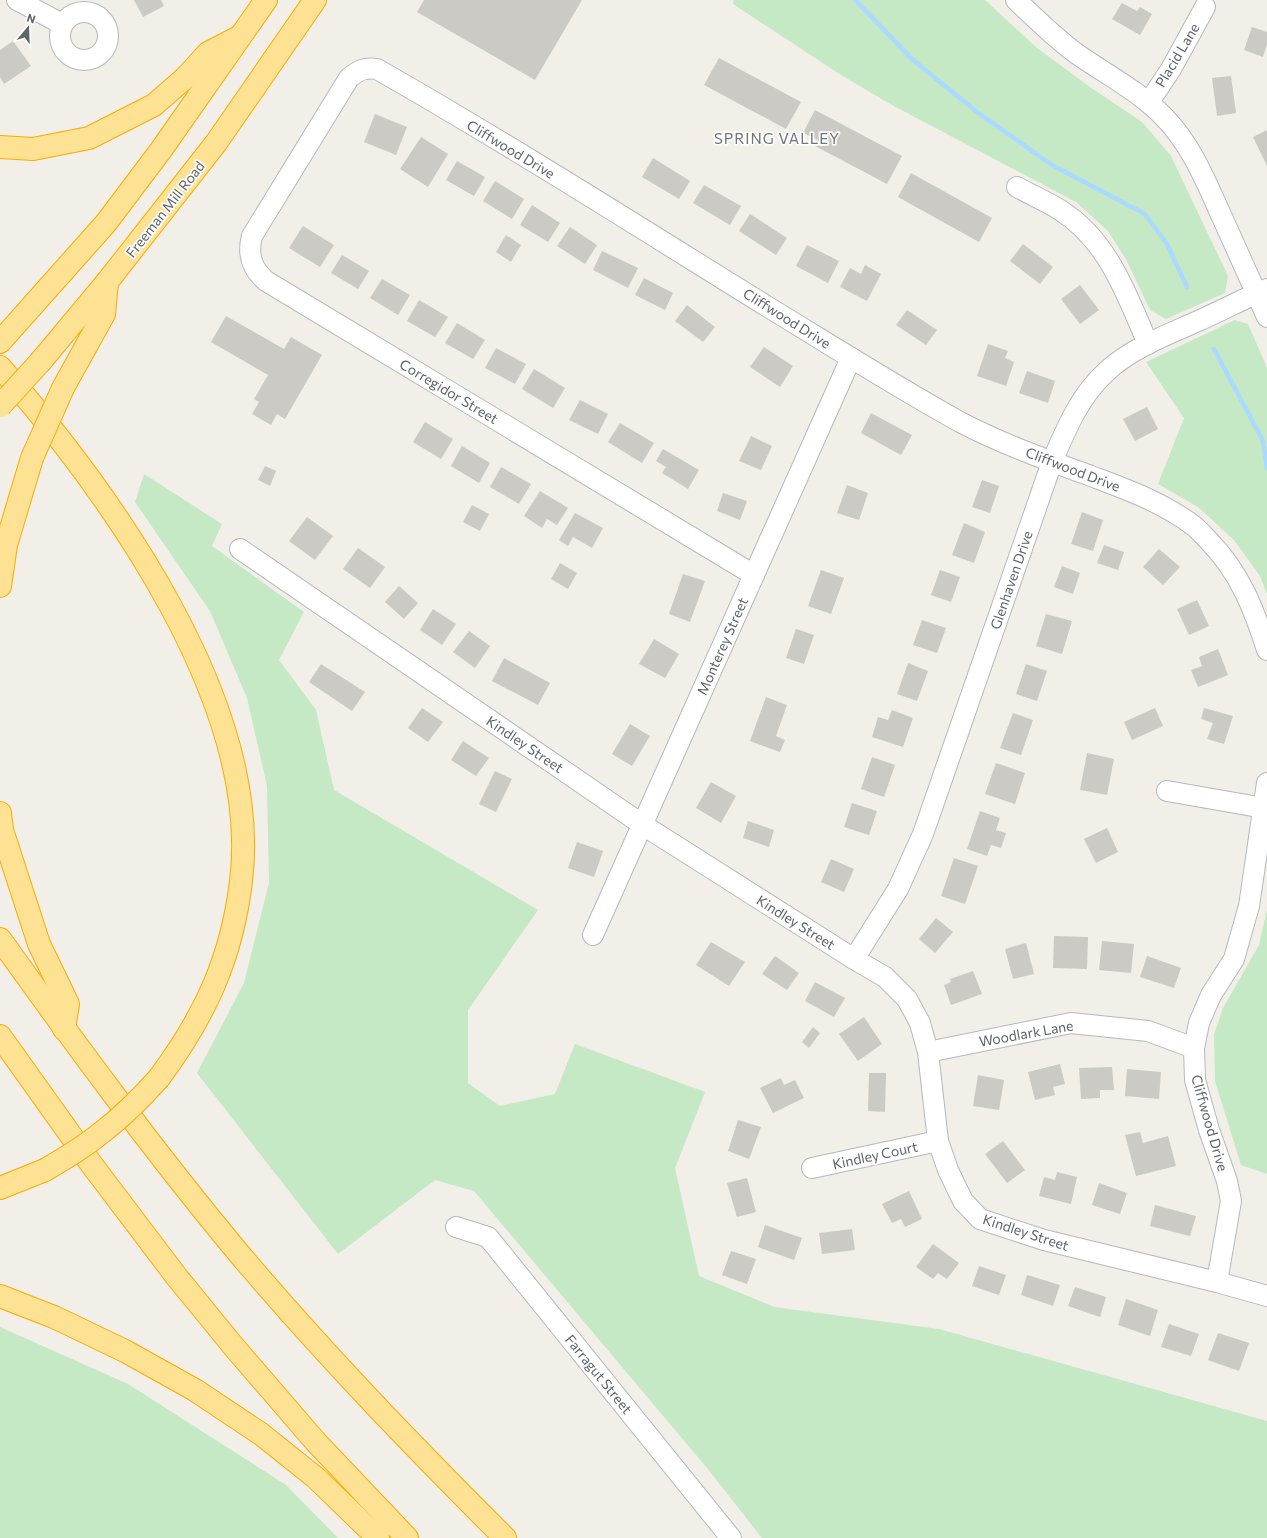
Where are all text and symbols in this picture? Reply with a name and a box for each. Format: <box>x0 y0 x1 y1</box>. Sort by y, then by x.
north arrow <box>8 8 48 48</box>
text: N <box>25 11 37 26</box>
street label: Placid Lane <box>1151 20 1203 90</box>
street label: Cliffwood Drive <box>464 116 558 182</box>
district label: SPRING VALLEY <box>714 129 840 147</box>
street label: Freeman Mill Road <box>122 157 208 261</box>
street label: Cliffwood Drive <box>740 284 834 352</box>
street label: Corregidor Street <box>397 355 502 427</box>
street label: Cliffwood Drive <box>1023 443 1123 495</box>
street label: Glenhaven Drive <box>986 528 1036 632</box>
street label: Monterey Street <box>693 594 751 697</box>
street label: Kindley Street <box>483 712 567 776</box>
street label: Kindley Street <box>754 891 839 953</box>
street label: Woodlark Lane <box>977 1016 1075 1050</box>
street label: Cliffwood Drive <box>1188 1073 1232 1173</box>
street label: Kindley Court <box>831 1138 920 1172</box>
street label: Kindley Street <box>981 1210 1071 1254</box>
street label: Farragut Street <box>562 1331 636 1417</box>

